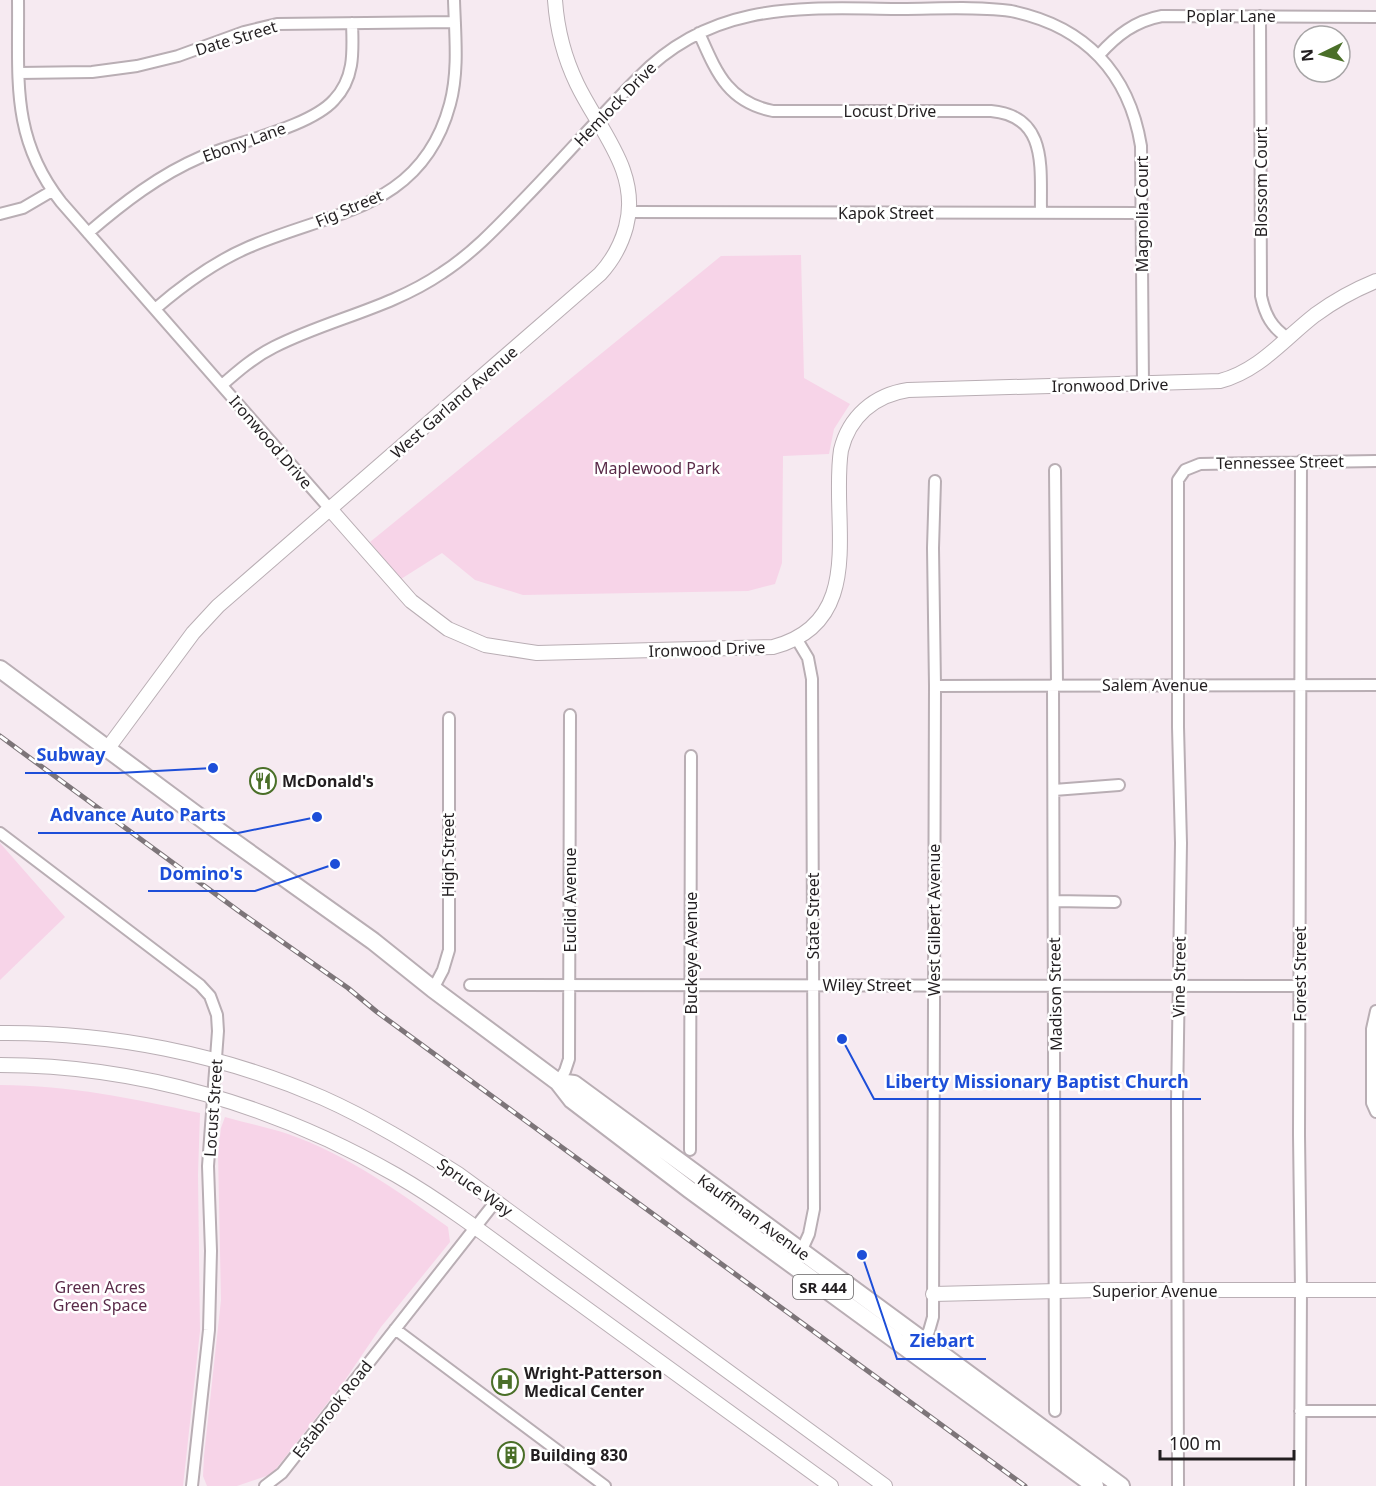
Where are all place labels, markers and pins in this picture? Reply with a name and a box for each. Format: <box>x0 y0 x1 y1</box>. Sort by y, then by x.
callout: Subway <box>25 737 118 773</box>
restaurant icon: McDonald's <box>248 766 278 796</box>
place label: McDonald's <box>282 770 374 792</box>
callout: Advance Auto Parts <box>38 797 238 833</box>
callout: Domino's <box>148 855 255 891</box>
callout: Liberty Missionary Baptist Church <box>874 1063 1201 1099</box>
callout: Ziebart <box>897 1323 986 1359</box>
place label: Wright-Patterson Medical Center <box>524 1362 662 1402</box>
hospital icon: Wright-Patterson Medical Center <box>490 1367 520 1397</box>
building icon: Building 830 <box>496 1440 526 1470</box>
place label: Building 830 <box>530 1444 628 1466</box>

